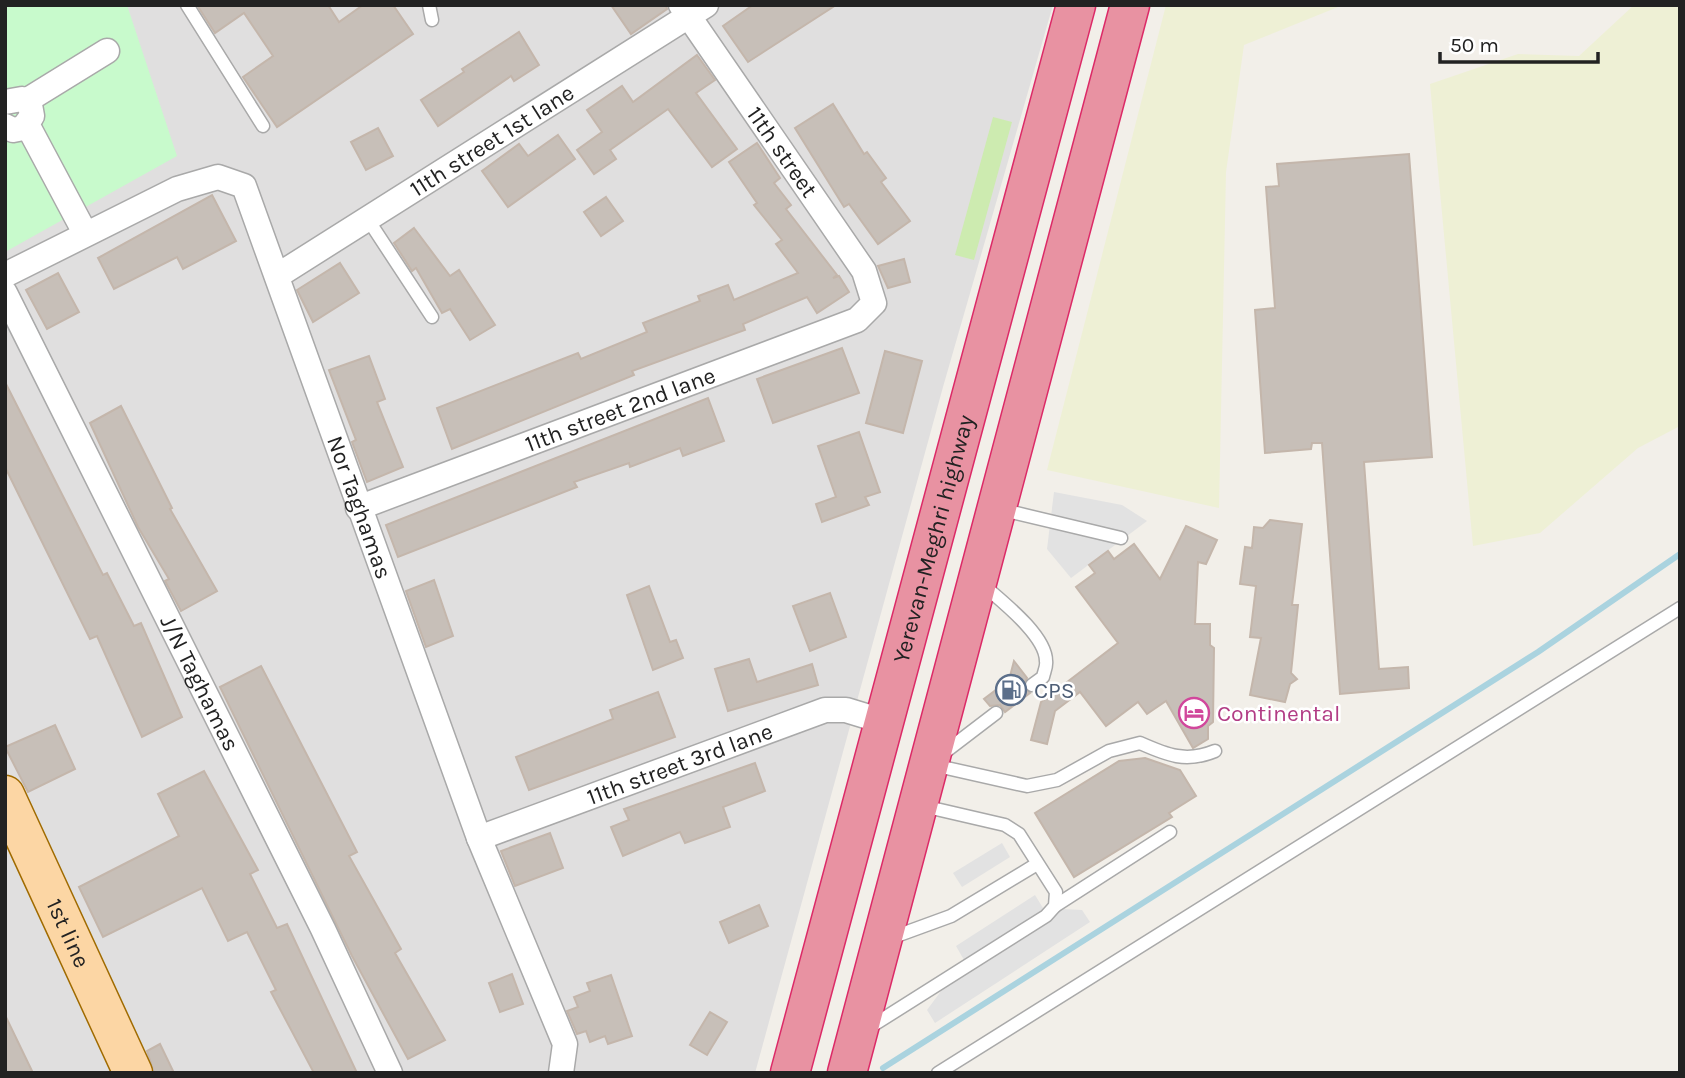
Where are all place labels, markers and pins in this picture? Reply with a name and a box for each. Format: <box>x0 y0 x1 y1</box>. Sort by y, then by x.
fuel station icon: CPS <box>994 673 1028 707</box>
place label: CPS <box>1034 677 1075 704</box>
hotel icon: Continental <box>1177 696 1211 730</box>
place label: Continental <box>1217 700 1340 727</box>

